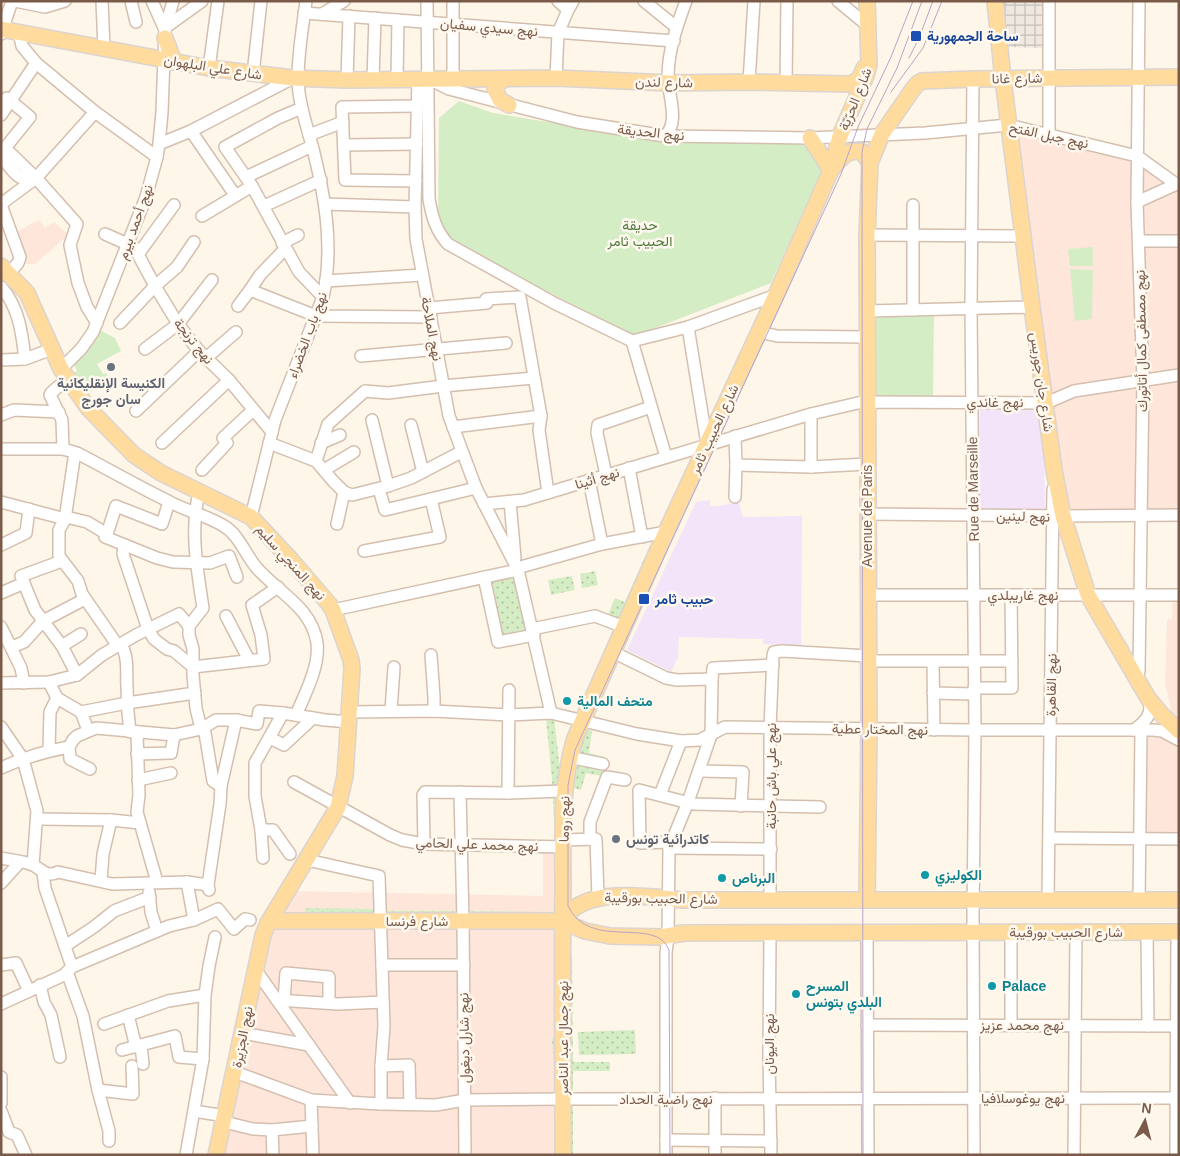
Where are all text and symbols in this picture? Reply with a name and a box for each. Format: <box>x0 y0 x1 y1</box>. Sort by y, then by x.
street label: نهج سيدي سفيان <box>439 15 539 43</box>
place label: ساحة الجمهورية <box>927 28 1019 45</box>
marker: ساحة الجمهورية <box>909 29 923 43</box>
street label: شارع علي البلهوان <box>162 51 263 87</box>
street label: شارع الحرّيّة <box>835 65 878 134</box>
street label: شارع غانا <box>992 70 1043 89</box>
street label: شارع لندن <box>635 73 693 94</box>
street label: نهج جبل الفتح <box>1007 119 1090 154</box>
street label: نهج الحديقة <box>616 121 685 146</box>
street label: نهج أحمد بيرم <box>114 182 159 263</box>
park label: حديقة الحبيب ثامر <box>607 217 672 250</box>
street label: نهج مصطفى كمال أتاتورك <box>1132 270 1153 412</box>
street label: نهج باب الخضراء <box>284 290 333 381</box>
street label: نهج الملاحة <box>415 296 446 363</box>
street label: نهج ترنجة <box>168 315 217 369</box>
street label: شارع جان جوريس <box>1024 331 1057 433</box>
marker: الكنيسة الإنقليكانية سان جورج <box>105 361 117 373</box>
place label: الكنيسة الإنقليكانية سان جورج <box>57 375 165 409</box>
street label: شارع الحبيب ثامر <box>686 382 744 478</box>
street label: نهج غاندي <box>967 394 1023 414</box>
street label: Rue de Marseille <box>964 436 982 542</box>
street label: نهج أثينا <box>573 464 622 495</box>
street label: Avenue de Paris <box>859 465 875 567</box>
street label: نهج لينين <box>996 508 1050 527</box>
street label: نهج المنجي سليم <box>250 521 329 606</box>
street label: نهج غاريبلدي <box>987 587 1059 607</box>
place label: حبيب ثامر <box>654 591 714 608</box>
marker: حبيب ثامر <box>637 592 651 606</box>
street label: نهج القاهرة <box>1042 653 1063 717</box>
place label: متحف المالية <box>577 693 653 710</box>
marker: متحف المالية <box>561 695 573 707</box>
street label: نهج المختار عطية <box>832 720 928 741</box>
street label: نهج علي باش حانبة <box>763 723 783 829</box>
street label: نهج روما <box>556 796 575 842</box>
place label: كاتدرائية تونس <box>626 831 709 848</box>
marker: كاتدرائية تونس <box>610 833 622 845</box>
street label: نهج محمد علي الحامي <box>415 834 539 858</box>
place label: الكوليزي <box>935 867 982 887</box>
marker: الكوليزي <box>919 869 931 881</box>
place label: البرناص <box>732 870 775 887</box>
marker: البرناص <box>716 872 728 884</box>
street label: شارع الحبيب بورقيبة <box>604 889 718 910</box>
street label: شارع فرنسا <box>386 913 448 932</box>
street label: شارع الحبيب بورقيبة <box>1009 924 1123 943</box>
place label: المسرح البلدي بتونس <box>806 978 882 1014</box>
place label: Palace <box>1002 978 1047 994</box>
marker: Palace <box>986 980 998 992</box>
street label: نهج جمال عبد الناصر <box>555 981 574 1096</box>
marker: المسرح البلدي بتونس <box>790 988 802 1000</box>
street label: نهج شارل ديغول <box>455 992 476 1083</box>
street label: نهج الجزيرة <box>228 1005 259 1070</box>
street label: نهج اليونان <box>761 1014 780 1074</box>
street label: نهج محمد عزيز <box>979 1017 1064 1036</box>
street label: نهج يوغوسلافيا <box>981 1090 1065 1109</box>
street label: نهج راضية الحداد <box>619 1091 713 1110</box>
north arrow <box>1120 1096 1170 1146</box>
text: N <box>1141 1100 1153 1117</box>

